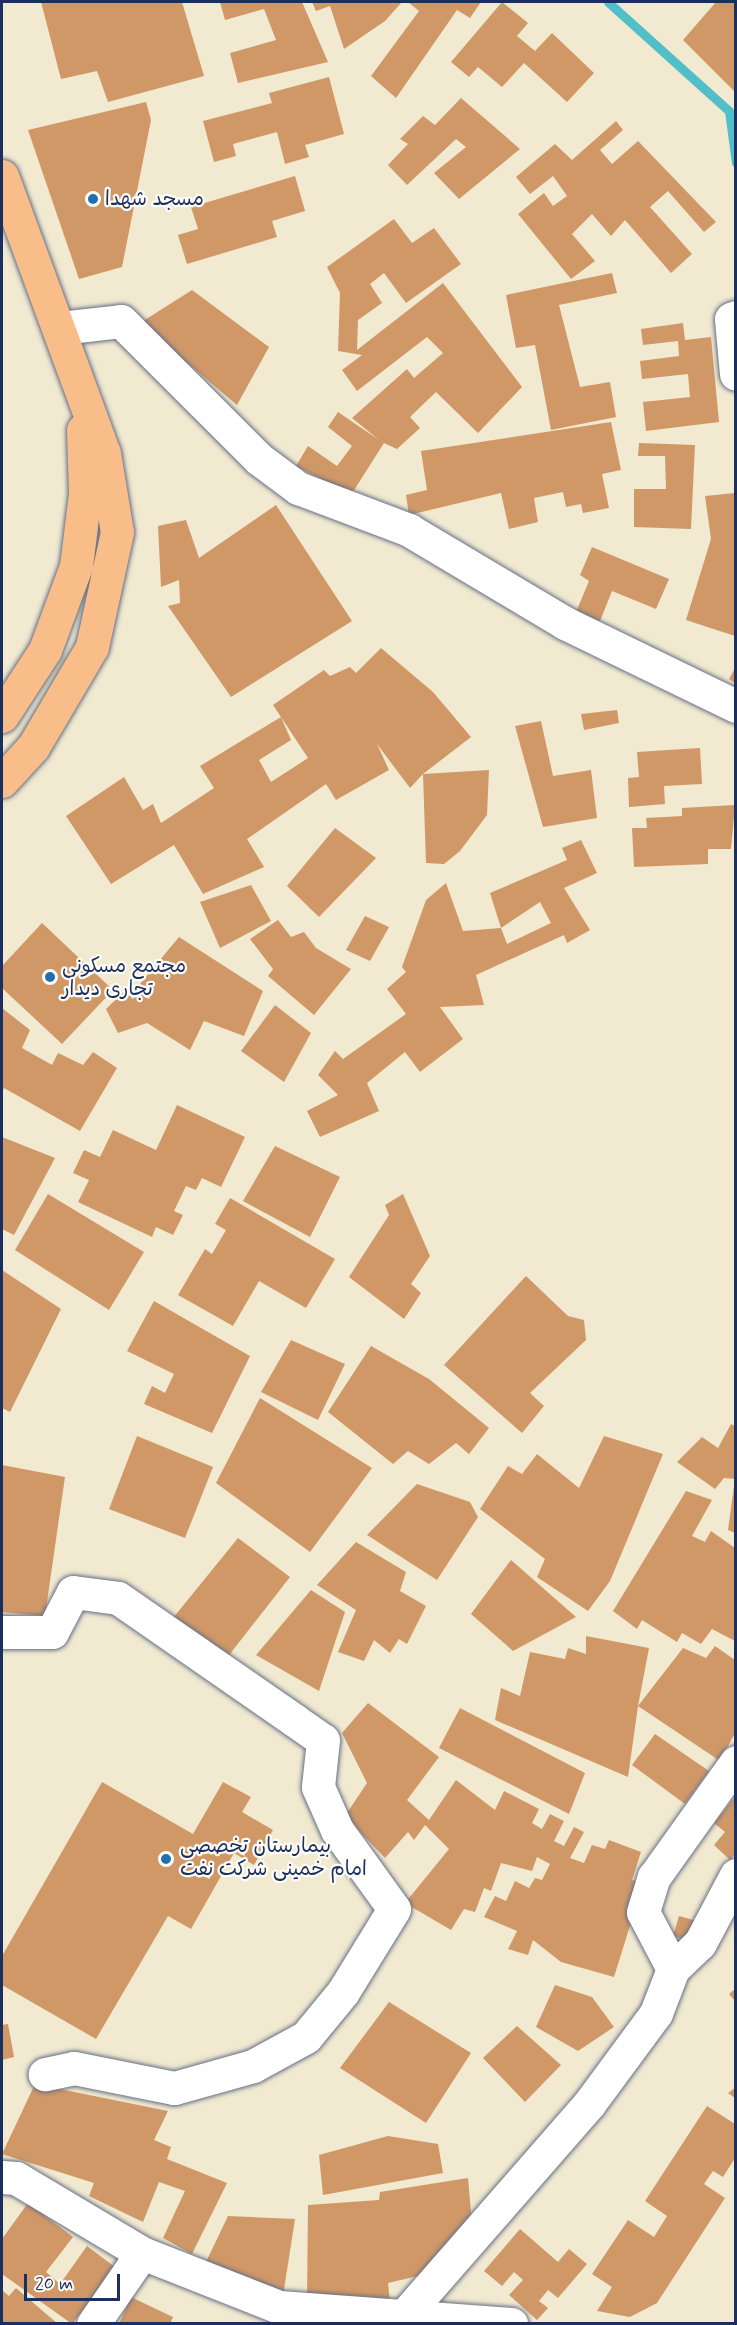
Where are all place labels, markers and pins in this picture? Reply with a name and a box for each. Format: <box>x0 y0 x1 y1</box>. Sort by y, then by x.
place label: مسجد شهدا <box>105 187 204 211</box>
marker: مسجد شهدا <box>86 192 100 206</box>
place label: مجتمع مسکونی تجاری دیدار <box>62 954 186 1001</box>
marker: مجتمع مسکونی تجاری دیدار <box>43 970 57 984</box>
place label: بیمارستان تخصصی امام خمینی شرکت نفت <box>180 1835 367 1882</box>
marker: بیمارستان تخصصی امام خمینی شرکت نفت <box>157 1850 175 1868</box>

